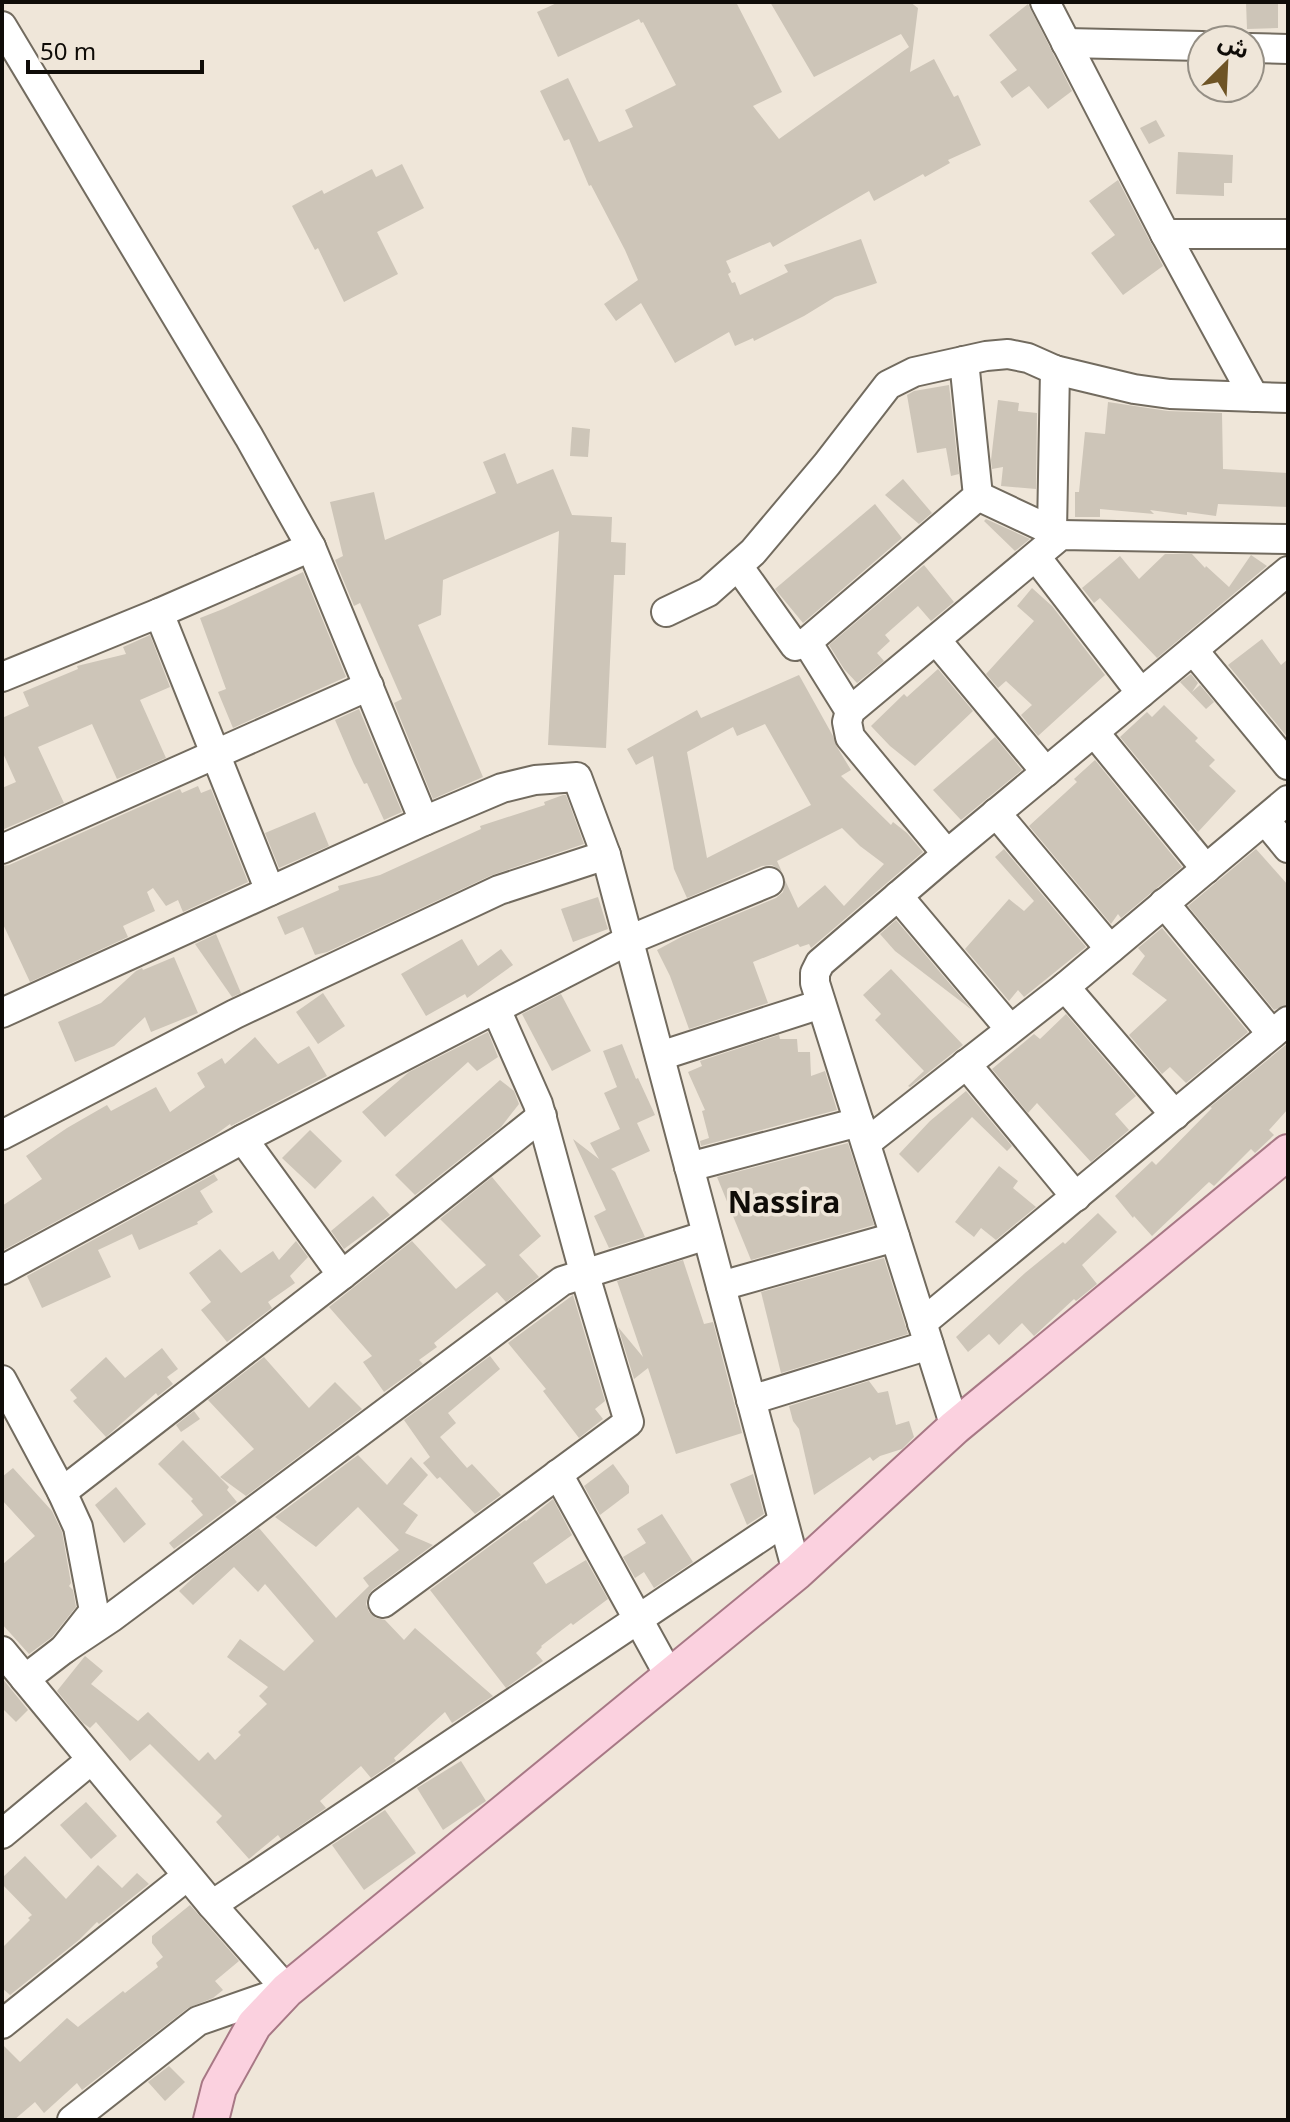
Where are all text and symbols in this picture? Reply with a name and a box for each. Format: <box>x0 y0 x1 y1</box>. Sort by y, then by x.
text: ش <box>1211 20 1257 74</box>
scale bar <box>28 24 202 74</box>
north arrow <box>1186 24 1266 104</box>
text: 50 m <box>40 27 96 78</box>
district label: Nassira <box>728 1172 840 1235</box>

